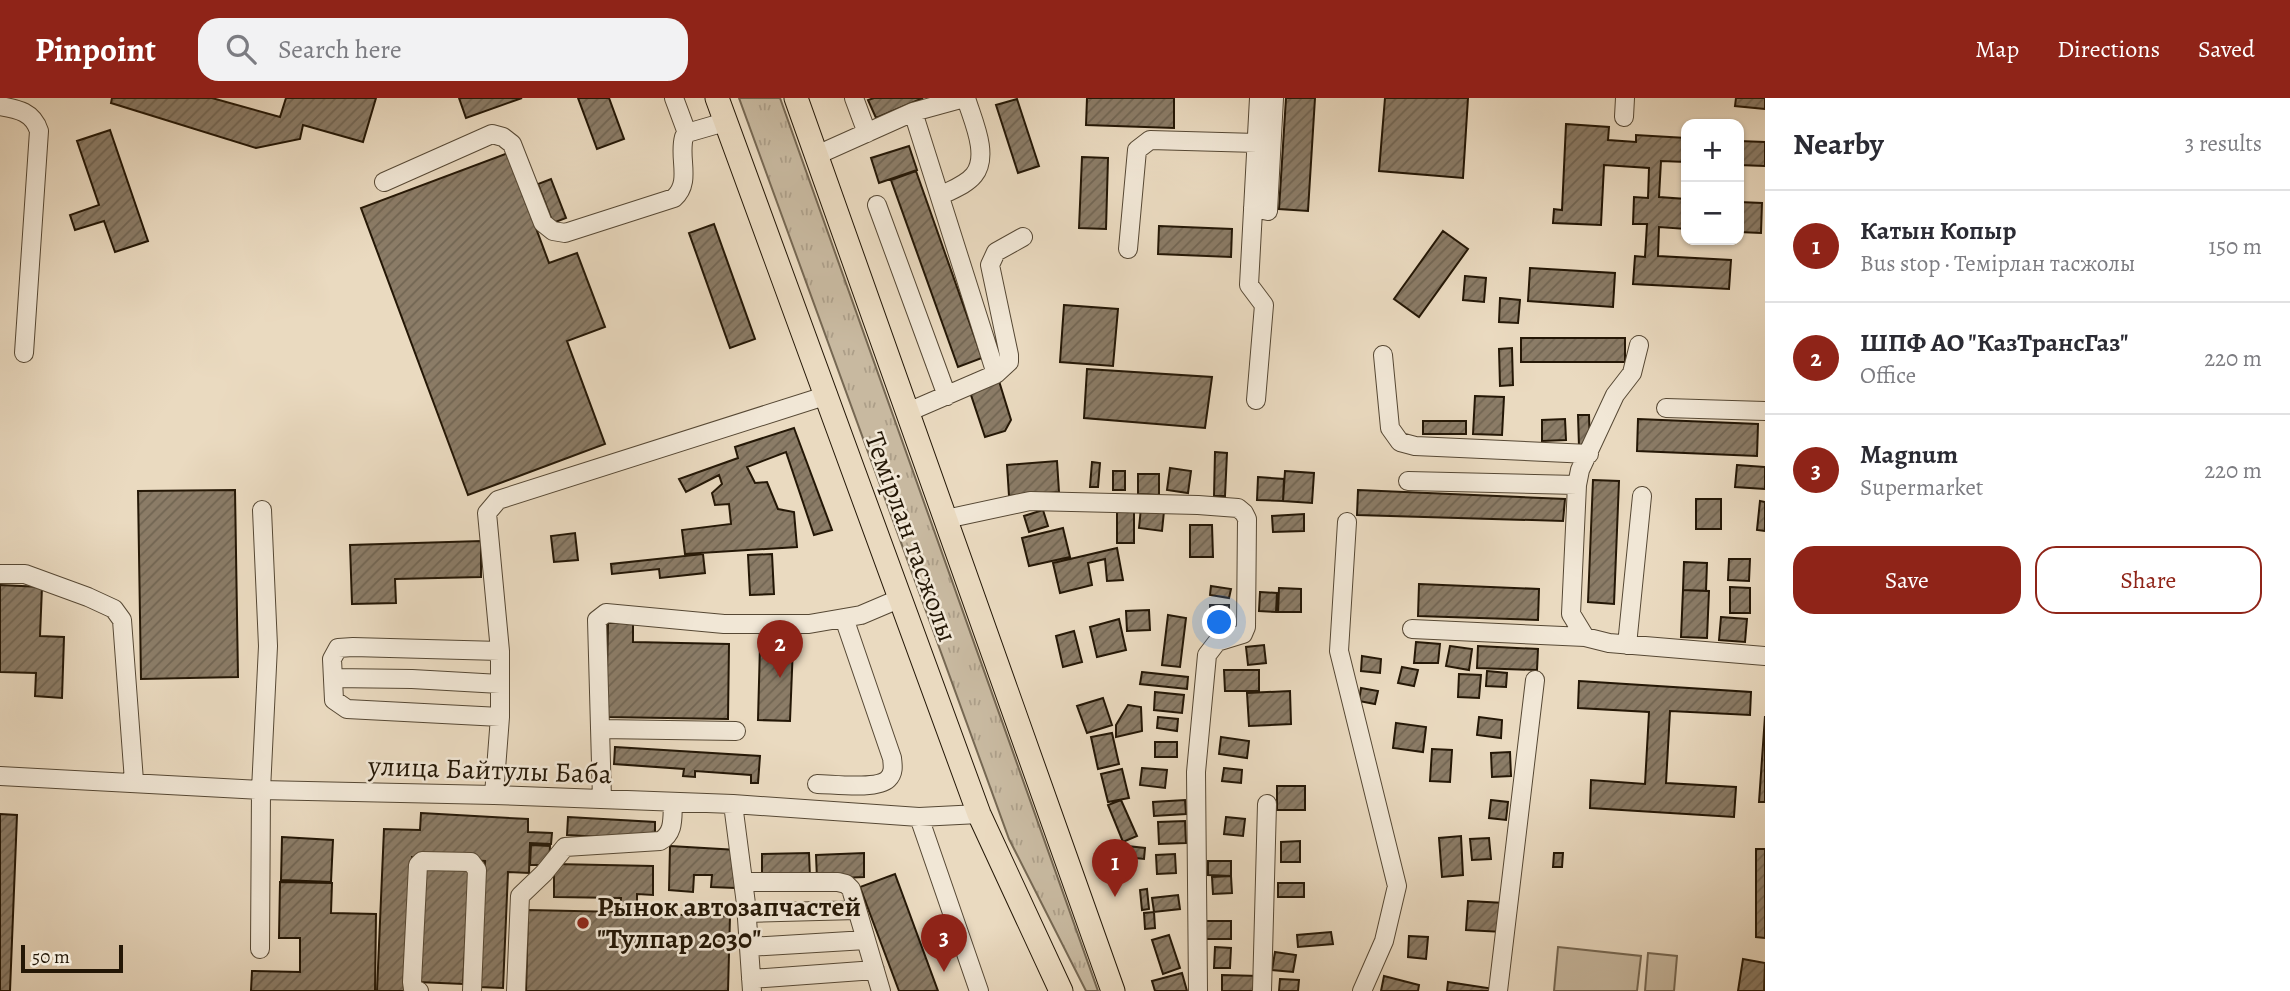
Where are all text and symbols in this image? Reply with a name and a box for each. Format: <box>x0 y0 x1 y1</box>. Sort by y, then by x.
search box <box>198 18 688 81</box>
text: Pinpoint <box>35 27 156 72</box>
icon: search <box>222 30 260 68</box>
text: Search here <box>278 32 402 67</box>
text: Map <box>1975 33 2019 65</box>
text: Directions <box>2057 33 2160 65</box>
text: Saved <box>2198 33 2255 65</box>
map controls <box>1681 119 1744 245</box>
button: + <box>1681 119 1744 182</box>
text: Nearby <box>1793 124 1884 164</box>
text: 3 results <box>2185 128 2262 159</box>
button: − <box>1681 182 1744 245</box>
text: Катын Копыр <box>1860 213 2016 248</box>
text: 1 <box>1812 231 1820 262</box>
text: 150 m <box>2208 231 2262 262</box>
text: Bus stop · Темірлан тасжолы <box>1860 248 2135 279</box>
text: ШПФ АО "КазТрансГаз" <box>1860 325 2128 360</box>
text: 2 <box>1810 343 1822 374</box>
text: 220 m <box>2204 343 2262 374</box>
text: Office <box>1860 360 1916 391</box>
street label: Темірлан тасжолы <box>855 427 967 647</box>
text: Magnum <box>1860 437 1958 472</box>
text: 3 <box>1811 455 1821 486</box>
text: 220 m <box>2204 455 2262 486</box>
text: Supermarket <box>1860 472 1983 503</box>
button: Save <box>1793 546 2021 614</box>
button: Share <box>2035 546 2262 614</box>
your location <box>1202 605 1236 639</box>
pin: 2 <box>757 620 803 678</box>
street label: улица Байтулы Баба <box>367 747 612 793</box>
pin: 1 <box>1092 839 1138 897</box>
place label: Рынок автозапчастей "Тулпар 2030" <box>597 888 861 958</box>
pin: 3 <box>921 914 967 972</box>
marker: Рынок автозапчастей "Тулпар 2030" <box>575 915 591 931</box>
scale bar <box>21 942 122 974</box>
text: 50 m <box>32 944 70 970</box>

